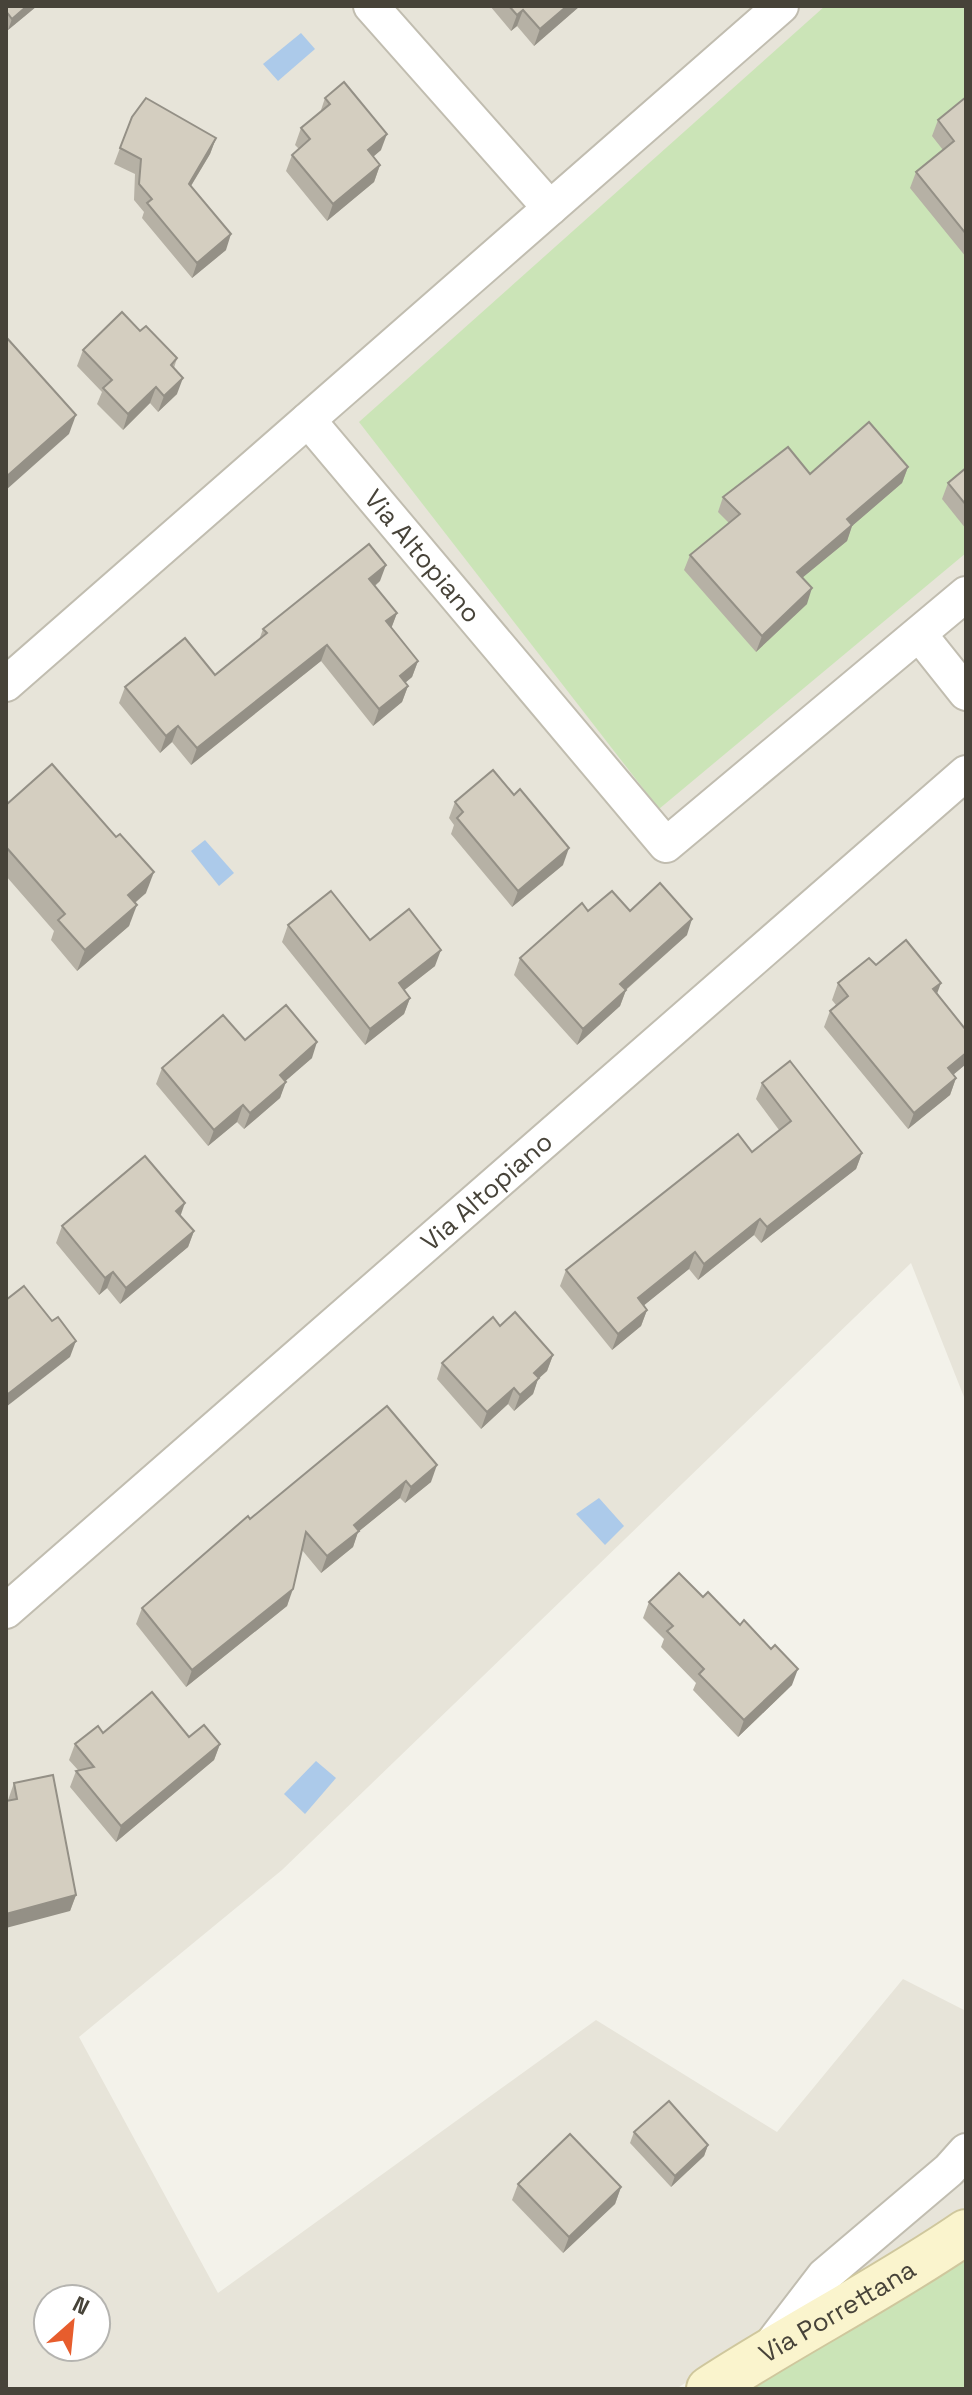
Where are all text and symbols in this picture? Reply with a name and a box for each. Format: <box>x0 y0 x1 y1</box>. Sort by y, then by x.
street label: Via Altopiano <box>357 482 489 630</box>
street label: Via Altopiano <box>414 1125 560 1258</box>
street label: Via Porrettana <box>753 2252 922 2371</box>
north arrow <box>32 2283 112 2363</box>
text: N <box>68 2289 94 2321</box>

